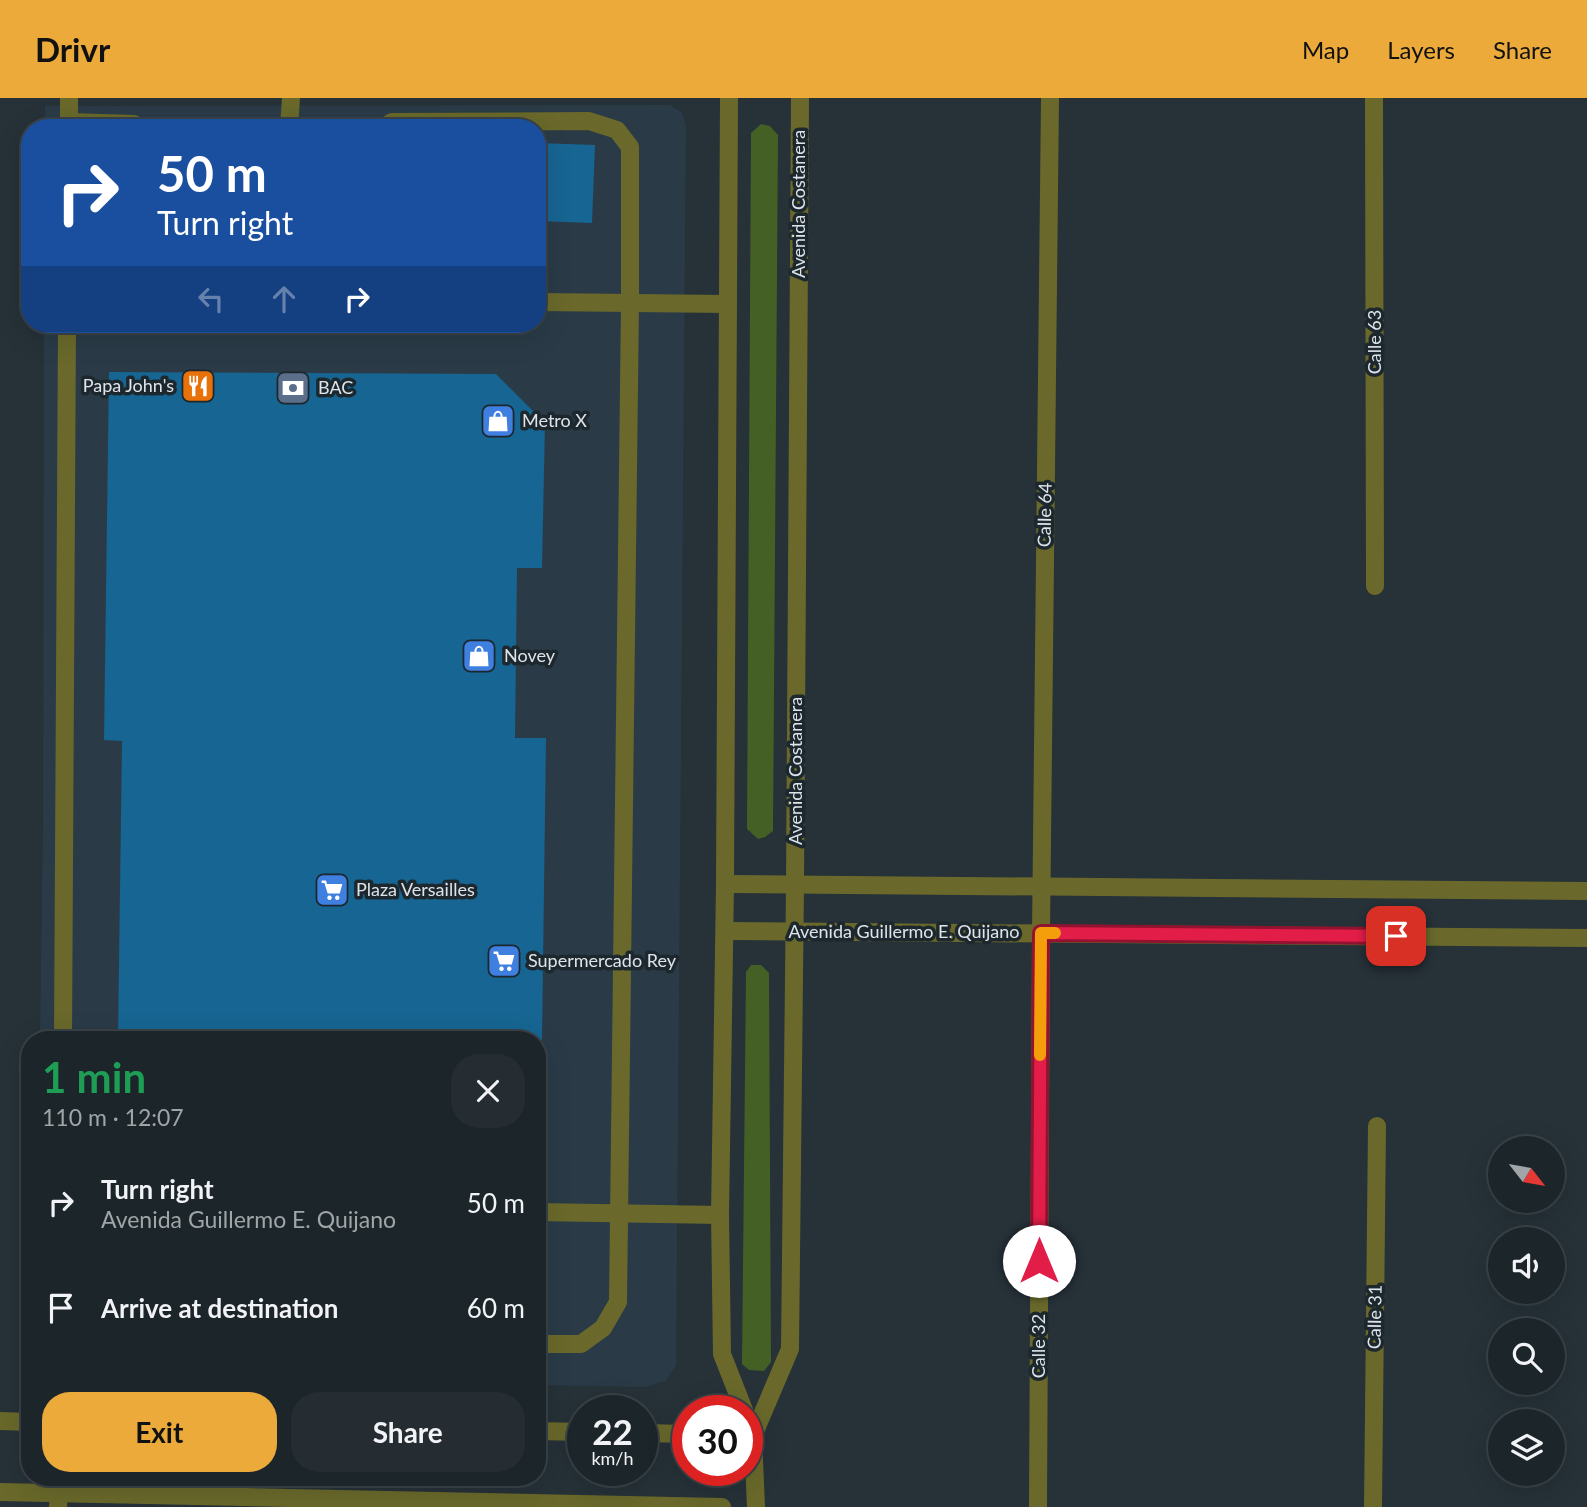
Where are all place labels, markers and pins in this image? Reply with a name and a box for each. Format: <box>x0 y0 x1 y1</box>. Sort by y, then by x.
restaurant icon: Papa John's <box>179 367 217 405</box>
bank icon: BAC <box>274 369 312 407</box>
place label: Papa John's <box>83 374 174 396</box>
place label: BAC <box>318 376 353 398</box>
shop icon: Metro X <box>479 402 517 440</box>
place label: Metro X <box>522 409 587 431</box>
shop icon: Novey <box>460 637 498 675</box>
place label: Novey <box>504 644 556 666</box>
supermarket icon: Plaza Versailles <box>313 871 351 909</box>
place label: Plaza Versailles <box>356 878 475 900</box>
pin <box>1366 906 1426 966</box>
supermarket icon: Supermercado Rey <box>485 942 523 980</box>
place label: Supermercado Rey <box>528 949 677 971</box>

